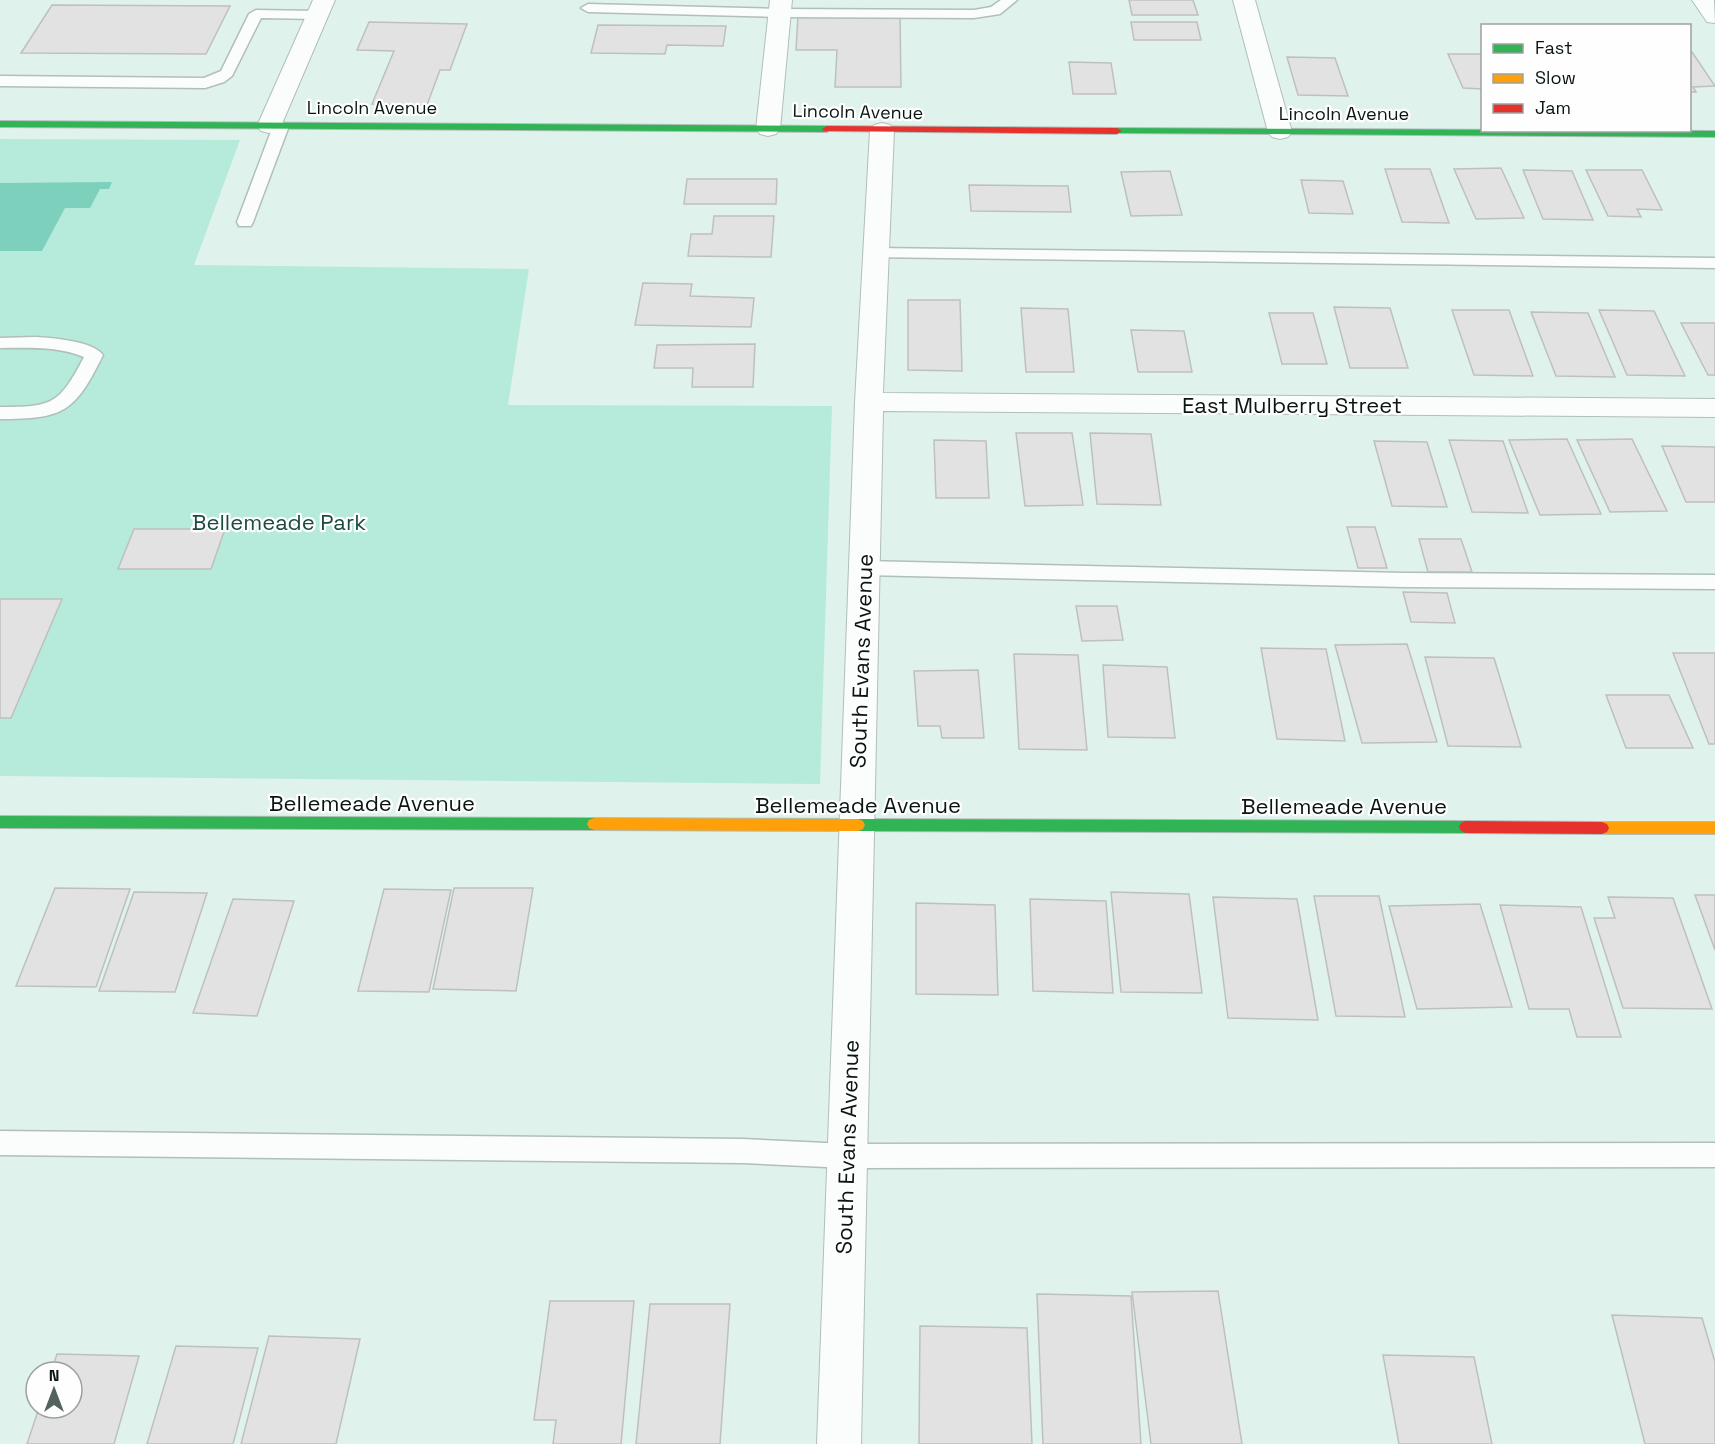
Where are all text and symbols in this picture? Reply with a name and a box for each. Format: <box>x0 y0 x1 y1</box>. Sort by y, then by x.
legend <box>1481 24 1691 132</box>
text: Fast <box>1535 36 1572 59</box>
text: Slow <box>1535 66 1576 89</box>
street label: Lincoln Avenue <box>307 96 437 119</box>
text: Jam <box>1535 96 1571 119</box>
street label: Lincoln Avenue <box>793 99 923 124</box>
street label: Lincoln Avenue <box>1279 102 1409 125</box>
street label: East Mulberry Street <box>1182 391 1402 419</box>
park label: Bellemeade Park <box>192 508 366 536</box>
street label: South Evans Avenue <box>843 553 879 769</box>
street label: Bellemeade Avenue <box>269 789 475 817</box>
street label: Bellemeade Avenue <box>755 791 961 819</box>
street label: Bellemeade Avenue <box>1241 792 1447 820</box>
street label: South Evans Avenue <box>829 1039 865 1255</box>
north arrow <box>24 1360 84 1420</box>
text: N <box>49 1365 59 1386</box>

